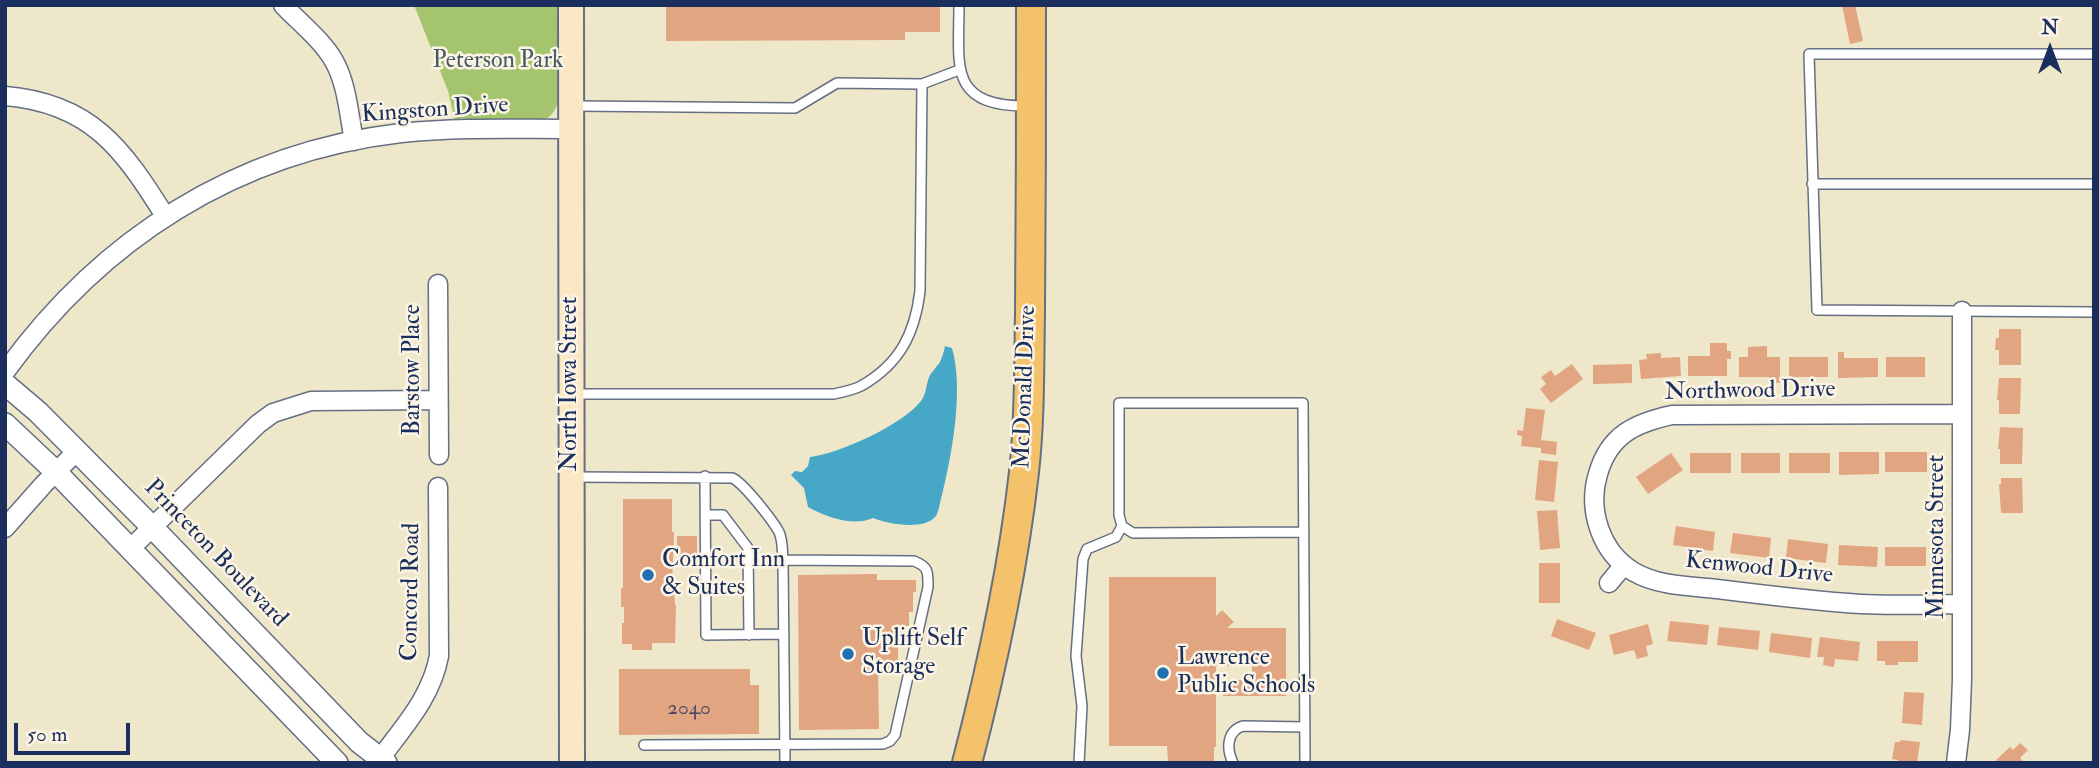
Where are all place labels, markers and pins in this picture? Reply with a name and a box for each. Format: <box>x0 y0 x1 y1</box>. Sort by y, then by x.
place label: Comfort Inn & Suites <box>662 547 785 603</box>
marker: Comfort Inn & Suites <box>640 567 656 583</box>
place label: Uplift Self Storage <box>862 626 964 682</box>
place label: Lawrence Public Schools <box>1177 645 1315 701</box>
marker: Uplift Self Storage <box>840 646 856 662</box>
marker: Lawrence Public Schools <box>1155 665 1171 681</box>

